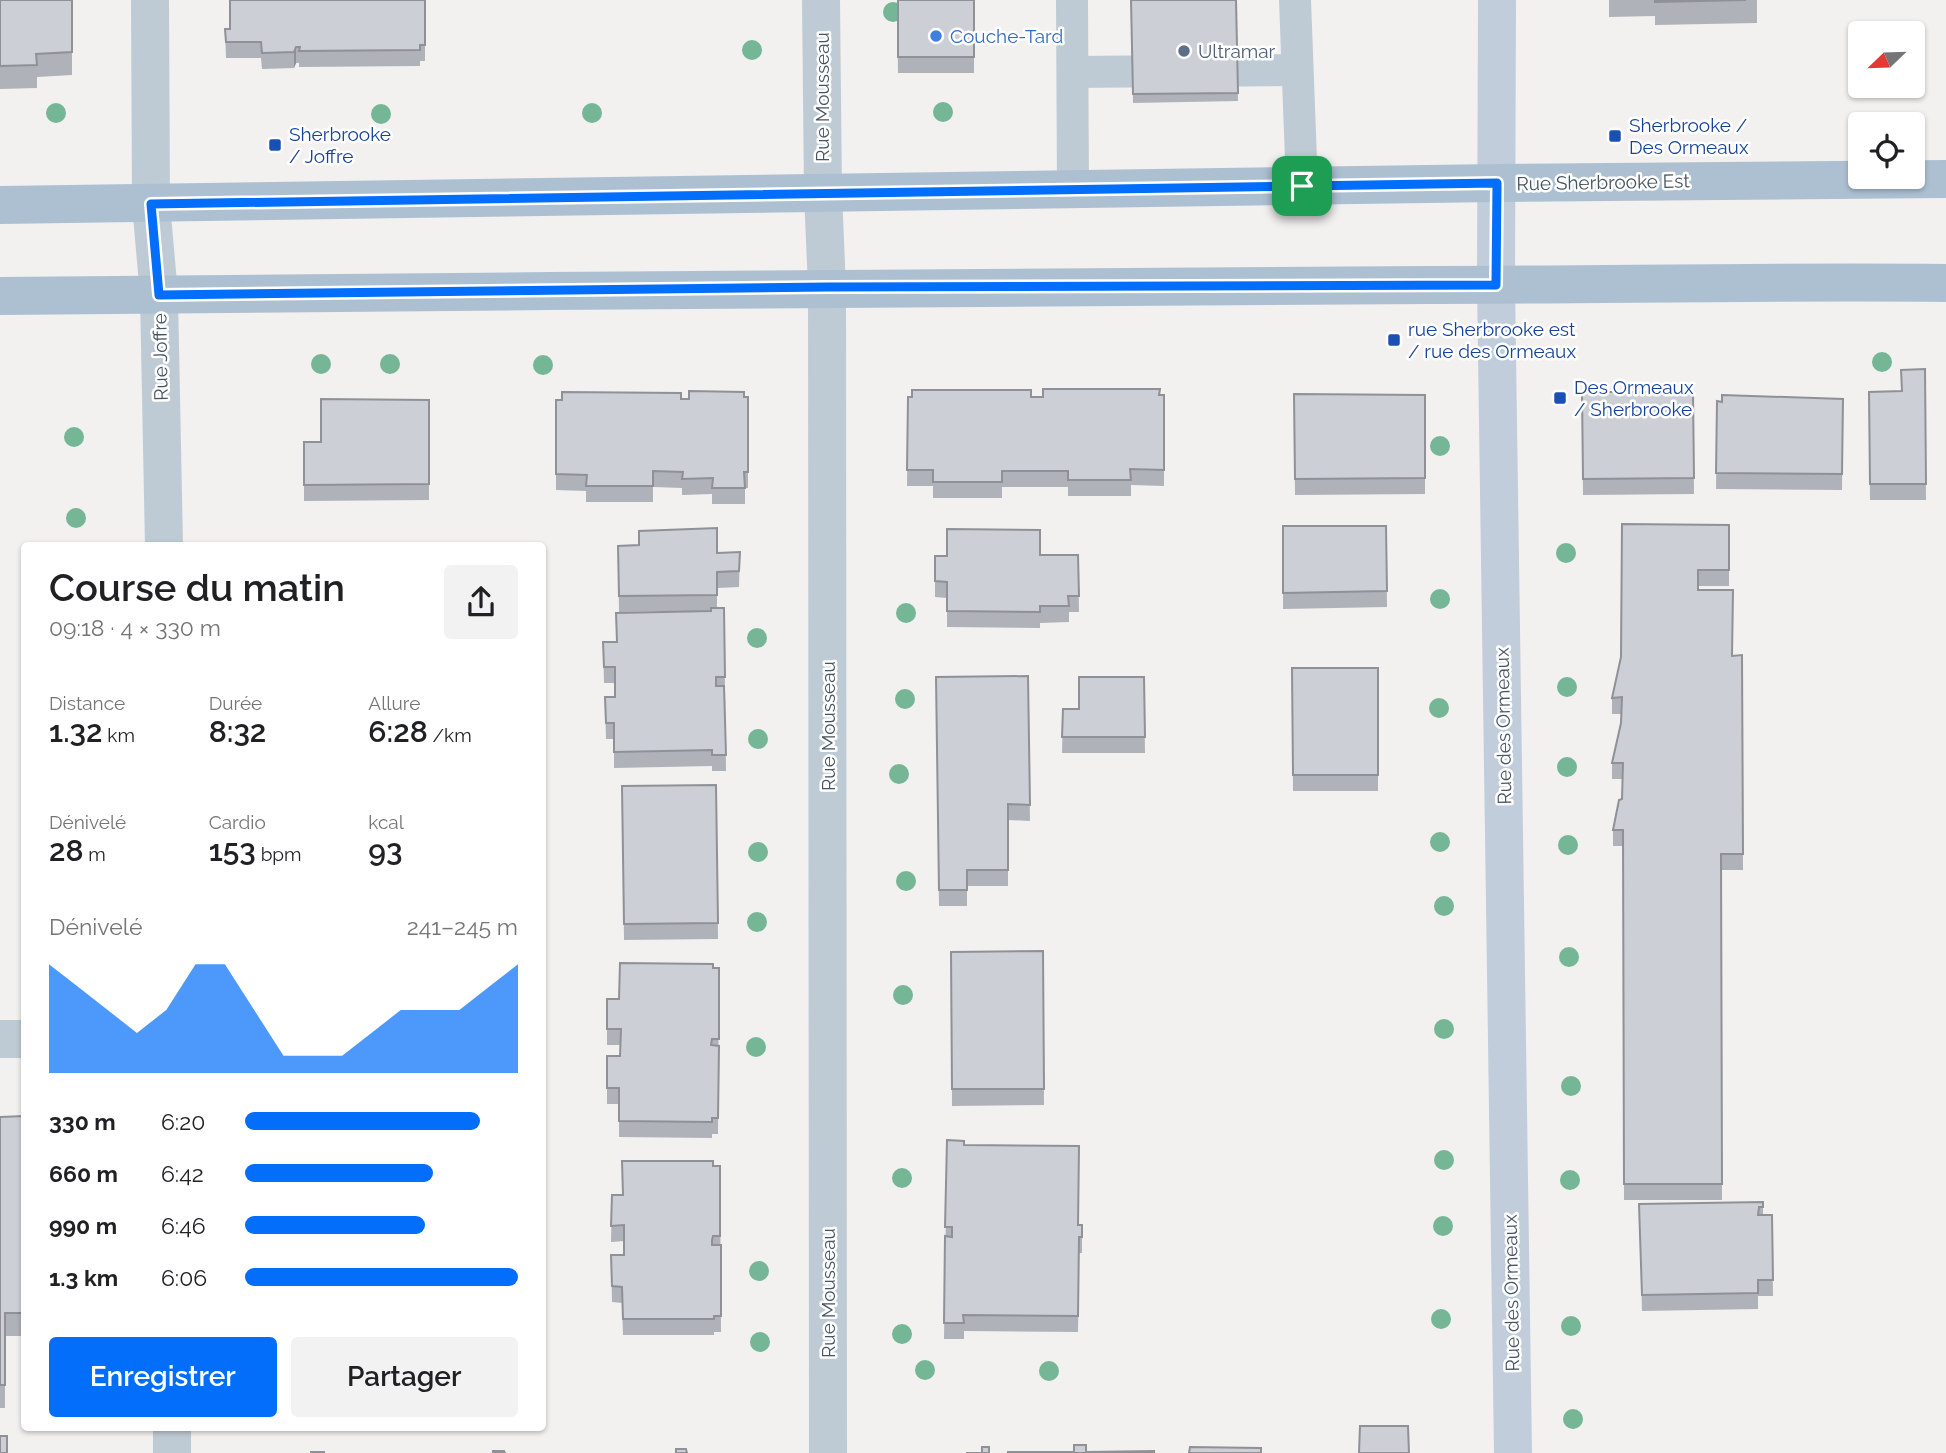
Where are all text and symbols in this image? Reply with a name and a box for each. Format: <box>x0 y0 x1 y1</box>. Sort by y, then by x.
north arrow <box>1848 21 1925 98</box>
map controls <box>1848 21 1925 189</box>
place label: Couche-Tard <box>950 25 1063 47</box>
marker: Couche-Tard <box>928 28 944 44</box>
street label: Rue Mousseau <box>811 32 833 162</box>
place label: Ultramar <box>1198 40 1276 62</box>
marker: Ultramar <box>1176 43 1192 59</box>
button: locate <box>1848 112 1925 189</box>
place label: Sherbrooke / Des Ormeaux <box>1629 114 1749 158</box>
place label: Sherbrooke / Joffre <box>289 123 391 167</box>
marker: Sherbrooke / Des Ormeaux <box>1607 128 1623 144</box>
marker: Sherbrooke / Joffre <box>267 137 283 153</box>
pin <box>1272 156 1332 216</box>
icon: arrive <box>1283 167 1321 205</box>
street label: Rue Sherbrooke Est <box>1516 169 1690 195</box>
street label: Rue Joffre <box>148 313 172 401</box>
place label: rue Sherbrooke est / rue des Ormeaux <box>1408 318 1576 362</box>
marker: rue Sherbrooke est / rue des Ormeaux <box>1386 332 1402 348</box>
place label: Des Ormeaux / Sherbrooke <box>1574 376 1694 420</box>
marker: Des Ormeaux / Sherbrooke <box>1552 390 1568 406</box>
text: Course du matin <box>49 565 345 610</box>
button: share <box>444 565 518 639</box>
text: 09:18 · 4 × 330 m <box>49 614 221 641</box>
street label: Rue des Ormeaux <box>1491 647 1515 805</box>
street label: Rue Mousseau <box>817 661 839 791</box>
text: Distance <box>49 692 125 714</box>
text: Durée <box>209 692 262 714</box>
text: Allure <box>368 692 420 714</box>
text: 1.32 <box>49 714 102 749</box>
text: 8:32 <box>209 714 266 749</box>
text: 6:28 <box>368 714 428 749</box>
text: km <box>102 724 135 746</box>
text: /km <box>428 724 472 746</box>
text: Dénivelé <box>49 811 126 833</box>
text: Cardio <box>209 811 266 833</box>
text: kcal <box>368 811 404 833</box>
text: 28 <box>49 833 84 868</box>
text: 153 <box>209 833 256 868</box>
text: 93 <box>368 833 402 868</box>
text: m <box>84 843 106 865</box>
text: bpm <box>256 843 302 865</box>
text: Dénivelé <box>49 913 142 940</box>
text: 241–245 m <box>407 913 518 940</box>
text: 330 m <box>49 1108 116 1135</box>
text: 6:20 <box>161 1108 205 1135</box>
text: 660 m <box>49 1160 118 1187</box>
text: 6:42 <box>161 1160 204 1187</box>
text: 990 m <box>49 1212 117 1239</box>
text: 6:46 <box>161 1212 206 1239</box>
street label: Rue des Ormeaux <box>1499 1214 1523 1372</box>
street label: Rue Mousseau <box>817 1228 839 1358</box>
text: 1.3 km <box>49 1264 118 1291</box>
text: 6:06 <box>161 1264 207 1291</box>
button: Enregistrer <box>49 1337 277 1417</box>
button: Partager <box>291 1337 518 1417</box>

